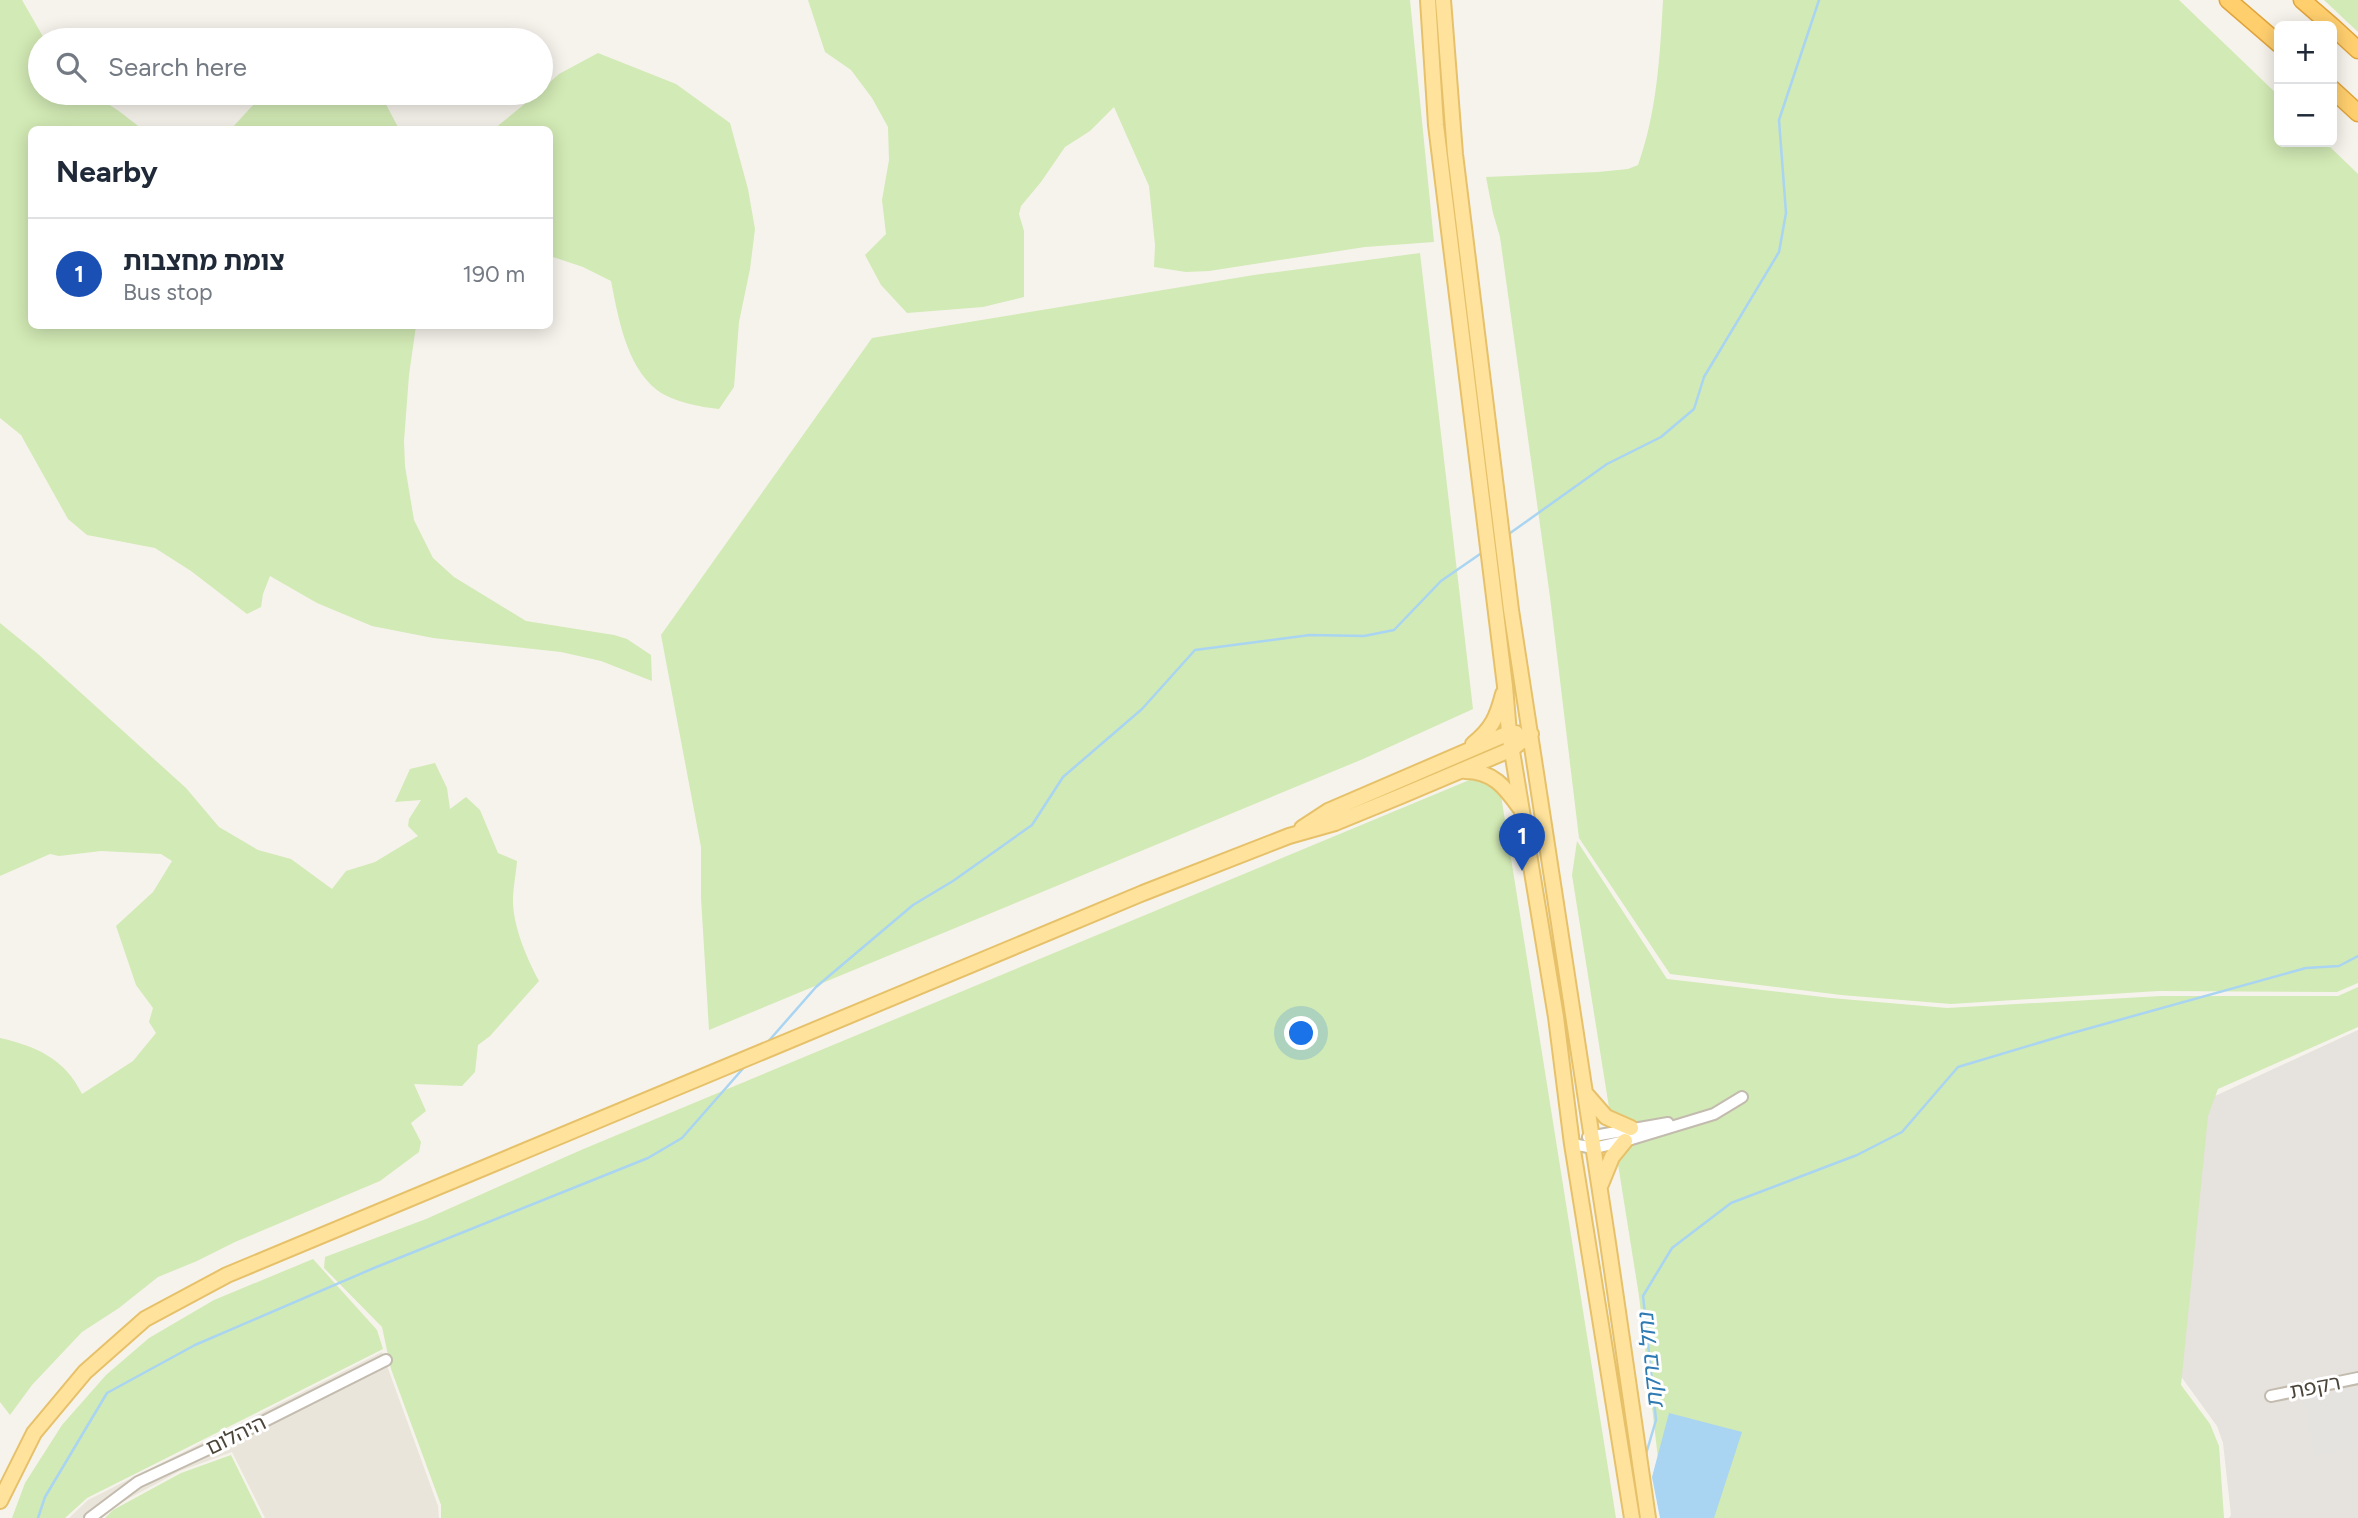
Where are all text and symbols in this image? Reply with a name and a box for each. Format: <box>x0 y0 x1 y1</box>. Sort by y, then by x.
map controls <box>2274 21 2337 147</box>
button: + <box>2274 21 2337 84</box>
search box <box>28 28 553 105</box>
icon: search <box>52 48 90 86</box>
text: Search here <box>108 51 247 83</box>
button: − <box>2274 84 2337 147</box>
text: Nearby <box>56 153 158 190</box>
text: צומת מחצבות <box>123 245 285 277</box>
text: 1 <box>74 260 84 288</box>
text: 190 m <box>462 260 525 288</box>
text: Bus stop <box>123 278 213 306</box>
pin: 1 <box>1499 813 1545 871</box>
your location <box>1284 1016 1318 1050</box>
water label: נחל ברקת <box>1631 1309 1669 1410</box>
street label: רקפת <box>2287 1369 2342 1404</box>
street label: היהלום <box>202 1409 270 1460</box>

